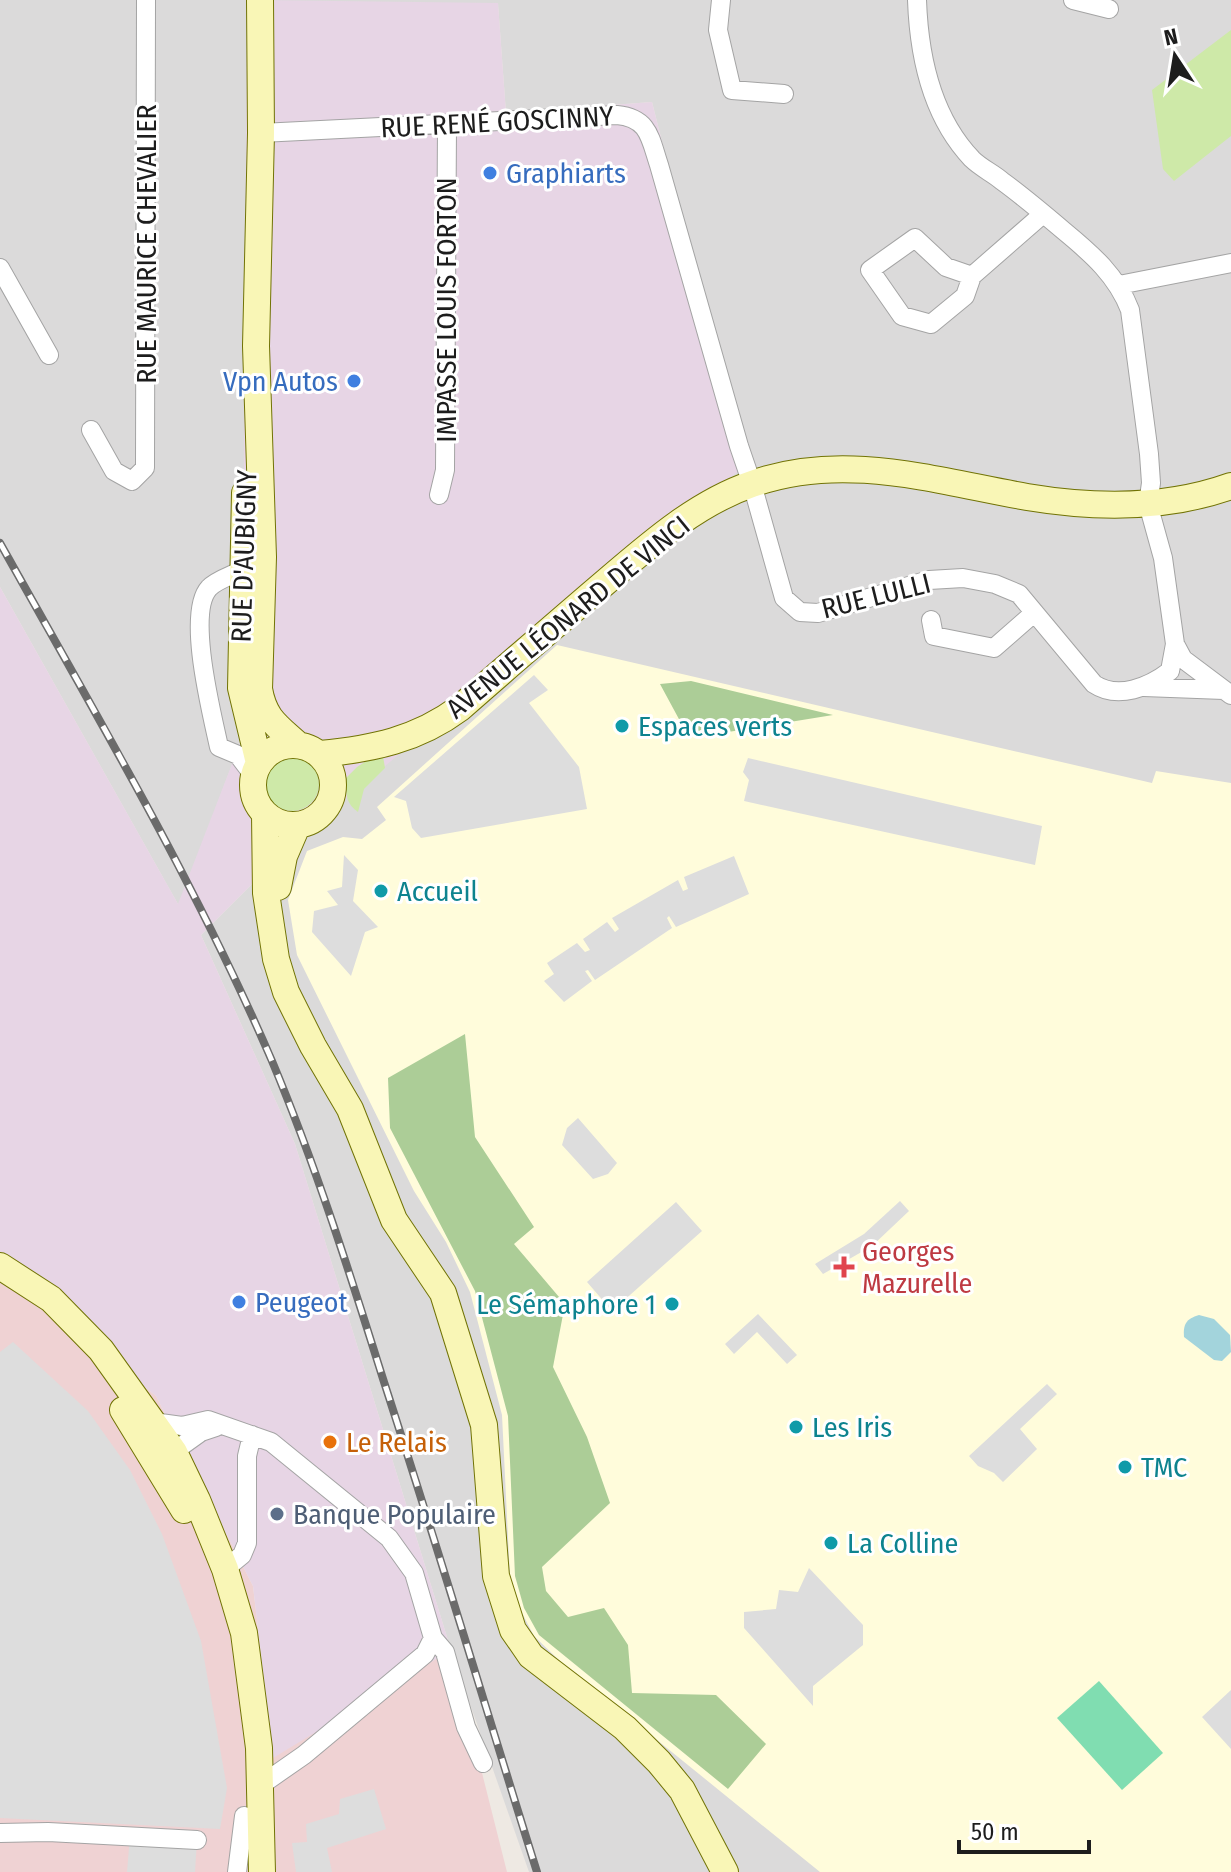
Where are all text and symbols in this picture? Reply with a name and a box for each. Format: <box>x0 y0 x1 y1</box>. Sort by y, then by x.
north arrow <box>1135 16 1215 96</box>
text: N <box>1162 22 1180 52</box>
street label: RUE RENÉ GOSCINNY <box>380 99 614 145</box>
street label: RUE MAURICE CHEVALIER <box>130 104 163 384</box>
place label: Graphiarts <box>506 157 626 190</box>
marker: Graphiarts <box>481 164 499 182</box>
street label: IMPASSE LOUIS FORTON <box>430 177 463 443</box>
place label: Vpn Autos <box>223 365 338 398</box>
marker: Vpn Autos <box>345 372 363 390</box>
street label: RUE D'AUBIGNY <box>224 469 264 643</box>
street label: AVENUE LÉONARD DE VINCI <box>440 509 696 725</box>
street label: RUE LULLI <box>818 566 934 626</box>
place label: Espaces verts <box>638 710 792 743</box>
marker: Espaces verts <box>613 717 631 735</box>
place label: Accueil <box>397 875 478 908</box>
marker: Accueil <box>372 882 390 900</box>
place label: Georges Mazurelle <box>862 1235 972 1300</box>
marker: Georges Mazurelle <box>833 1256 855 1278</box>
place label: Peugeot <box>255 1286 349 1319</box>
place label: Le Sémaphore 1 <box>476 1288 656 1321</box>
marker: Peugeot <box>230 1293 248 1311</box>
marker: Le Sémaphore 1 <box>663 1295 681 1313</box>
place label: Les Iris <box>812 1411 892 1444</box>
marker: Les Iris <box>787 1418 805 1436</box>
place label: Le Relais <box>346 1426 447 1459</box>
marker: Le Relais <box>321 1433 339 1451</box>
place label: TMC <box>1141 1451 1187 1484</box>
marker: TMC <box>1116 1458 1134 1476</box>
place label: Banque Populaire <box>293 1498 496 1531</box>
marker: Banque Populaire <box>268 1505 286 1523</box>
place label: La Colline <box>847 1527 958 1560</box>
marker: La Colline <box>822 1534 840 1552</box>
scale bar <box>959 1804 1089 1854</box>
text: 50 m <box>971 1818 1019 1846</box>

